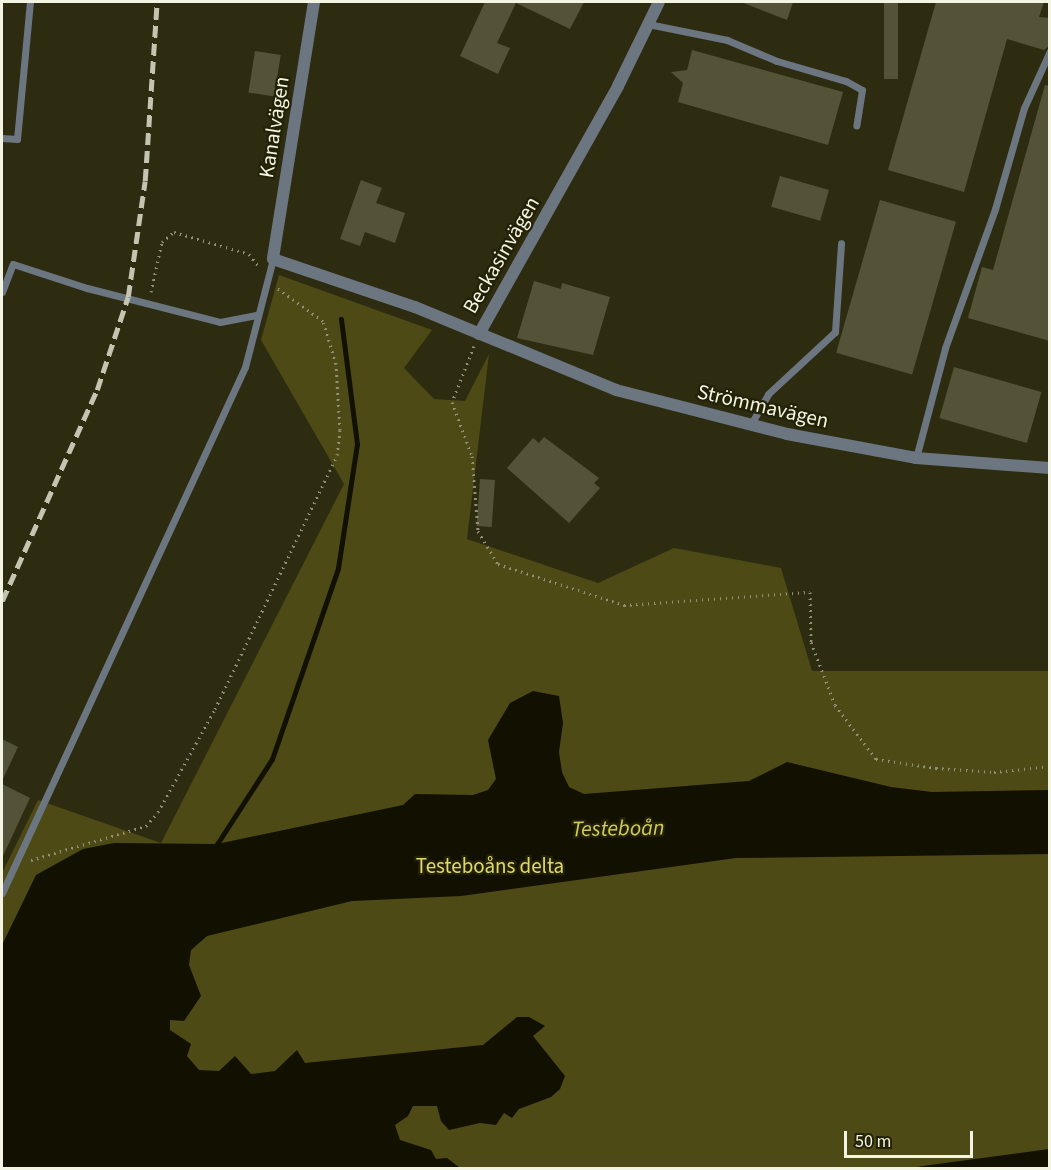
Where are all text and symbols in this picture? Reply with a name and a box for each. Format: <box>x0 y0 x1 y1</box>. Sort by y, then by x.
street label: Kanalvägen <box>254 74 294 180</box>
street label: Beckasinvägen <box>457 192 545 318</box>
street label: Strömmavägen <box>695 379 831 433</box>
water label: Testeboån <box>571 815 665 843</box>
park label: Testeboåns delta <box>416 853 564 879</box>
scale bar <box>847 1119 976 1157</box>
text: 50 m <box>855 1129 891 1154</box>

